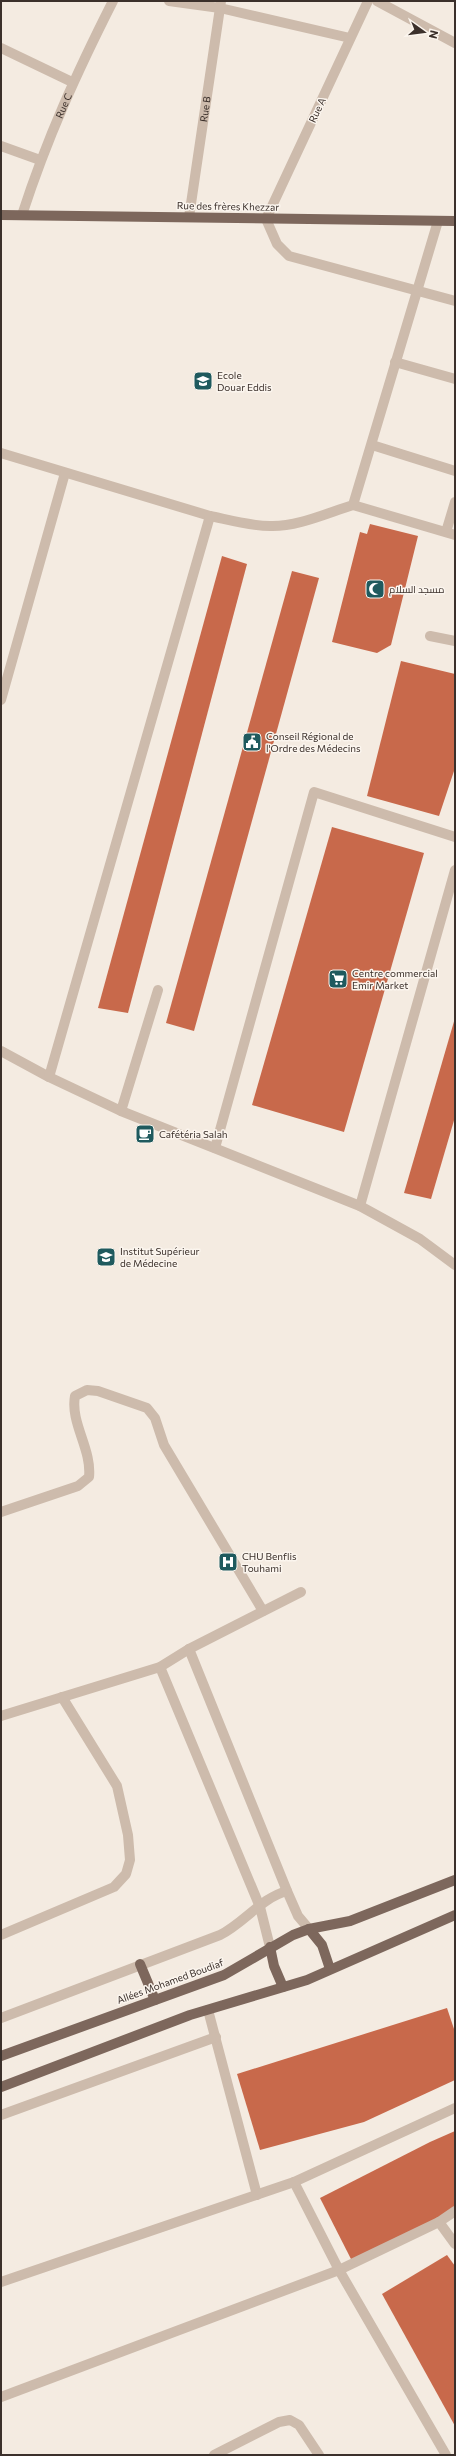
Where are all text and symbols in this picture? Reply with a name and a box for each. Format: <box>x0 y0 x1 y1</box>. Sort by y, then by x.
north arrow <box>404 12 444 52</box>
text: N <box>427 29 441 40</box>
street label: Rue C <box>53 91 74 120</box>
street label: Rue B <box>197 95 213 123</box>
street label: Rue A <box>306 95 328 124</box>
street label: Rue des frères Khezzar <box>177 199 279 213</box>
place label: Ecole Douar Eddis <box>217 369 272 393</box>
school or university icon: Ecole Douar Eddis <box>192 370 214 392</box>
mosque icon: مسجد السلام <box>364 578 386 600</box>
place label: مسجد السلام <box>389 583 444 597</box>
place label: Conseil Régional de l'Ordre des Médecins <box>266 730 361 754</box>
public building icon: Conseil Régional de l'Ordre des Médecins <box>241 731 263 753</box>
place label: Centre commercial Emir Market <box>352 967 438 991</box>
supermarket icon: Centre commercial Emir Market <box>327 968 349 990</box>
cafe icon: Cafétéria Salah <box>134 1123 156 1145</box>
place label: Cafétéria Salah <box>159 1128 228 1140</box>
place label: Institut Supérieur de Médecine <box>120 1245 199 1269</box>
school or university icon: Institut Supérieur de Médecine <box>95 1246 117 1268</box>
place label: CHU Benflis Touhami <box>242 1550 297 1574</box>
hospital icon: CHU Benflis Touhami <box>217 1551 239 1573</box>
street label: Allées Mohamed Boudiaf <box>115 1956 225 2006</box>

